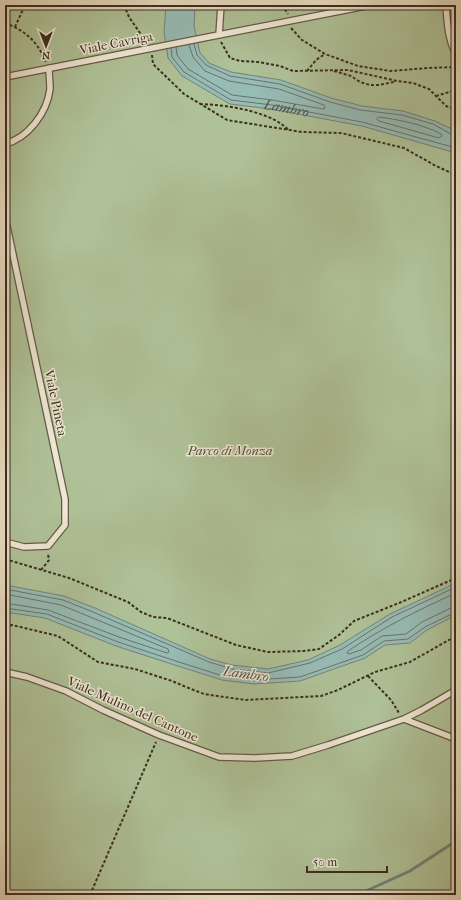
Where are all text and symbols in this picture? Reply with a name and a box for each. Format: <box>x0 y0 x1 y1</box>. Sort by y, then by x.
north arrow <box>26 26 66 66</box>
street label: Viale Cavriga <box>77 28 155 58</box>
text: N <box>41 49 50 62</box>
water label: Lambro <box>262 95 311 120</box>
street label: Viale Pineta <box>41 368 71 438</box>
park label: Parco di Monza <box>186 443 273 458</box>
water label: Lambro <box>221 662 270 686</box>
street label: Viale Mulino del Cantone <box>64 673 201 745</box>
scale bar <box>307 848 387 874</box>
text: 50 m <box>313 855 337 869</box>

